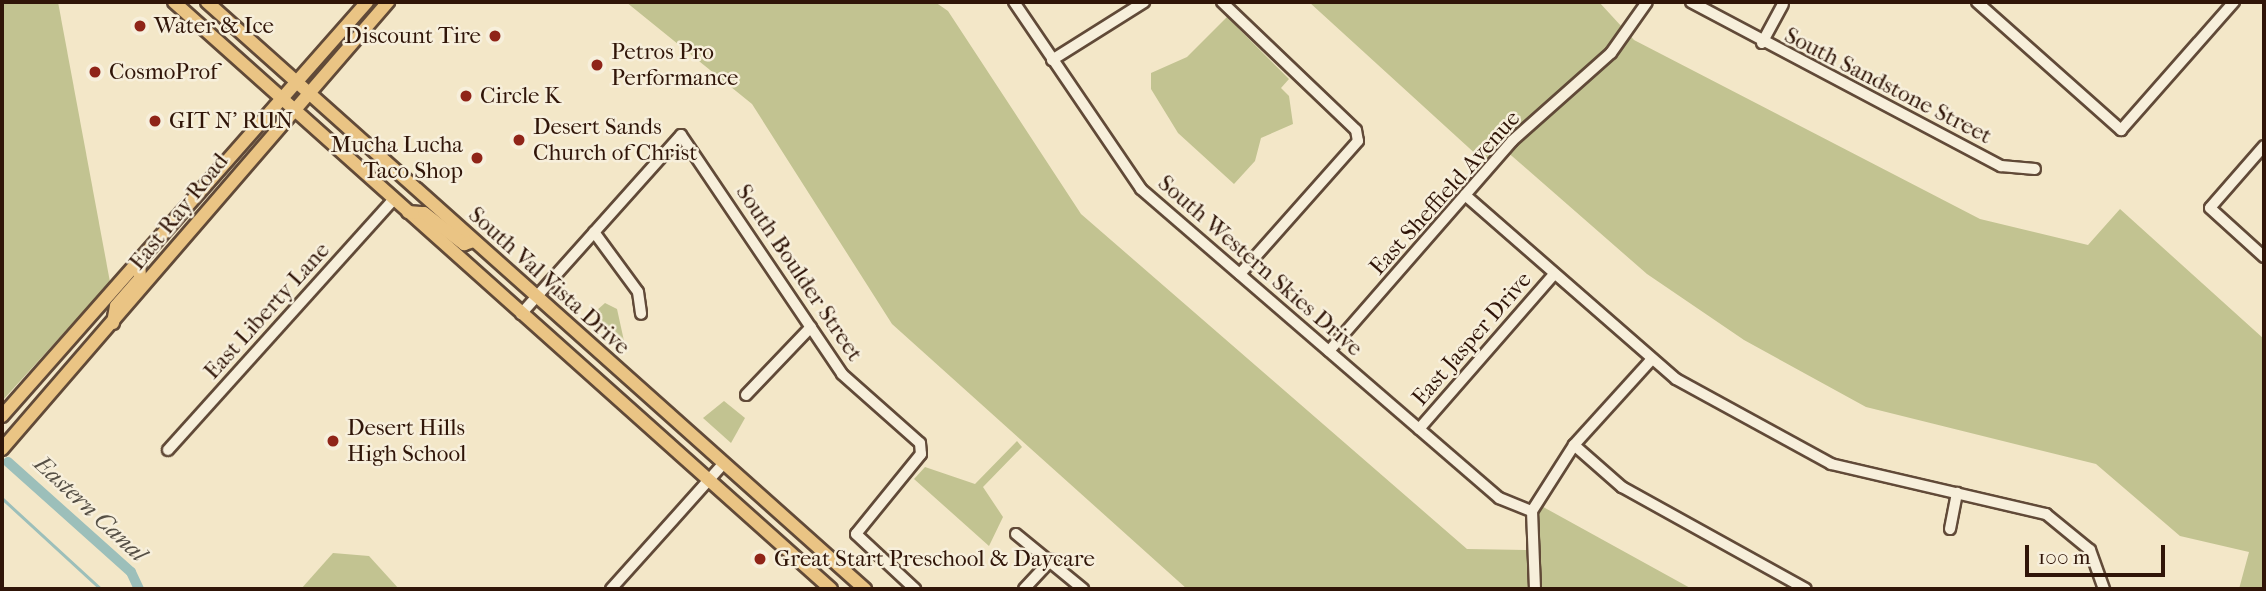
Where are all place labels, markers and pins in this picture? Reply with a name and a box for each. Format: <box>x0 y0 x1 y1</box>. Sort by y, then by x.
place label: Water & Ice <box>154 12 274 40</box>
marker: Water & Ice <box>132 18 148 34</box>
place label: Discount Tire <box>344 22 481 50</box>
marker: Discount Tire <box>487 28 503 44</box>
place label: Petros Pro Performance <box>611 38 738 92</box>
marker: Petros Pro Performance <box>589 57 605 73</box>
place label: CosmoProf <box>109 58 218 86</box>
marker: CosmoProf <box>87 64 103 80</box>
place label: Circle K <box>480 82 561 110</box>
marker: Circle K <box>458 88 474 104</box>
place label: GIT N' RUN <box>169 107 293 135</box>
marker: GIT N' RUN <box>147 113 163 129</box>
place label: Desert Sands Church of Christ <box>533 113 697 167</box>
place label: Mucha Lucha Taco Shop <box>330 131 463 185</box>
marker: Desert Sands Church of Christ <box>511 132 527 148</box>
marker: Mucha Lucha Taco Shop <box>469 150 485 166</box>
place label: Desert Hills High School <box>347 414 466 468</box>
marker: Desert Hills High School <box>325 433 341 449</box>
place label: Great Start Preschool & Daycare <box>774 545 1095 573</box>
marker: Great Start Preschool & Daycare <box>752 551 768 567</box>

